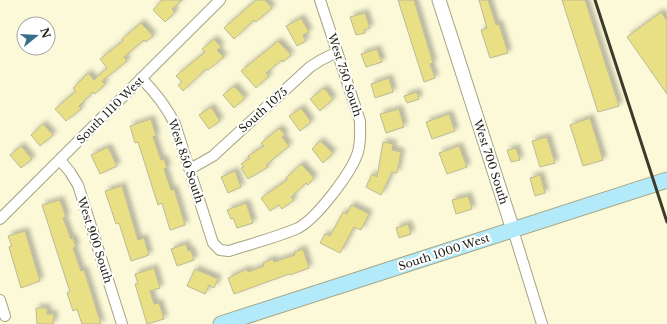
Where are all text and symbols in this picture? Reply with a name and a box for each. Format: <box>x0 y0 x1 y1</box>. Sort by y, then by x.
north arrow <box>16 16 56 56</box>
text: N <box>37 26 54 41</box>
street label: West 750 South <box>325 31 365 119</box>
street label: South 1110 West <box>73 73 147 147</box>
street label: South 1075 <box>236 84 290 136</box>
street label: West 850 South <box>165 116 207 205</box>
street label: West 700 South <box>470 117 511 207</box>
street label: West 900 South <box>74 194 116 285</box>
street label: South 1000 West <box>397 230 492 273</box>

